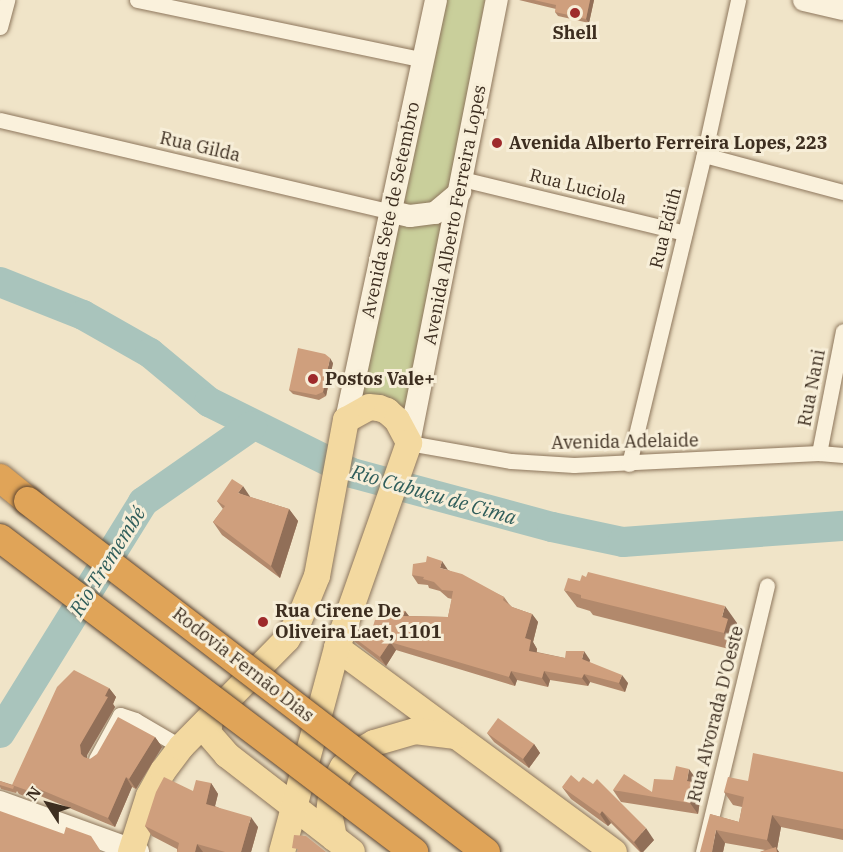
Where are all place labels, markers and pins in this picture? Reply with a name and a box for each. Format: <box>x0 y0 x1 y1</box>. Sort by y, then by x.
marker: Shell <box>568 6 582 20</box>
place label: Shell <box>553 22 597 44</box>
place label: Avenida Alberto Ferreira Lopes, 223 <box>509 132 828 154</box>
marker: Avenida Alberto Ferreira Lopes, 223 <box>490 136 504 150</box>
place label: Postos Vale+ <box>325 368 435 390</box>
marker: Postos Vale+ <box>306 372 320 386</box>
place label: Rua Cirene De Oliveira Laet, 1101 <box>275 601 441 644</box>
marker: Rua Cirene De Oliveira Laet, 1101 <box>256 615 270 629</box>

